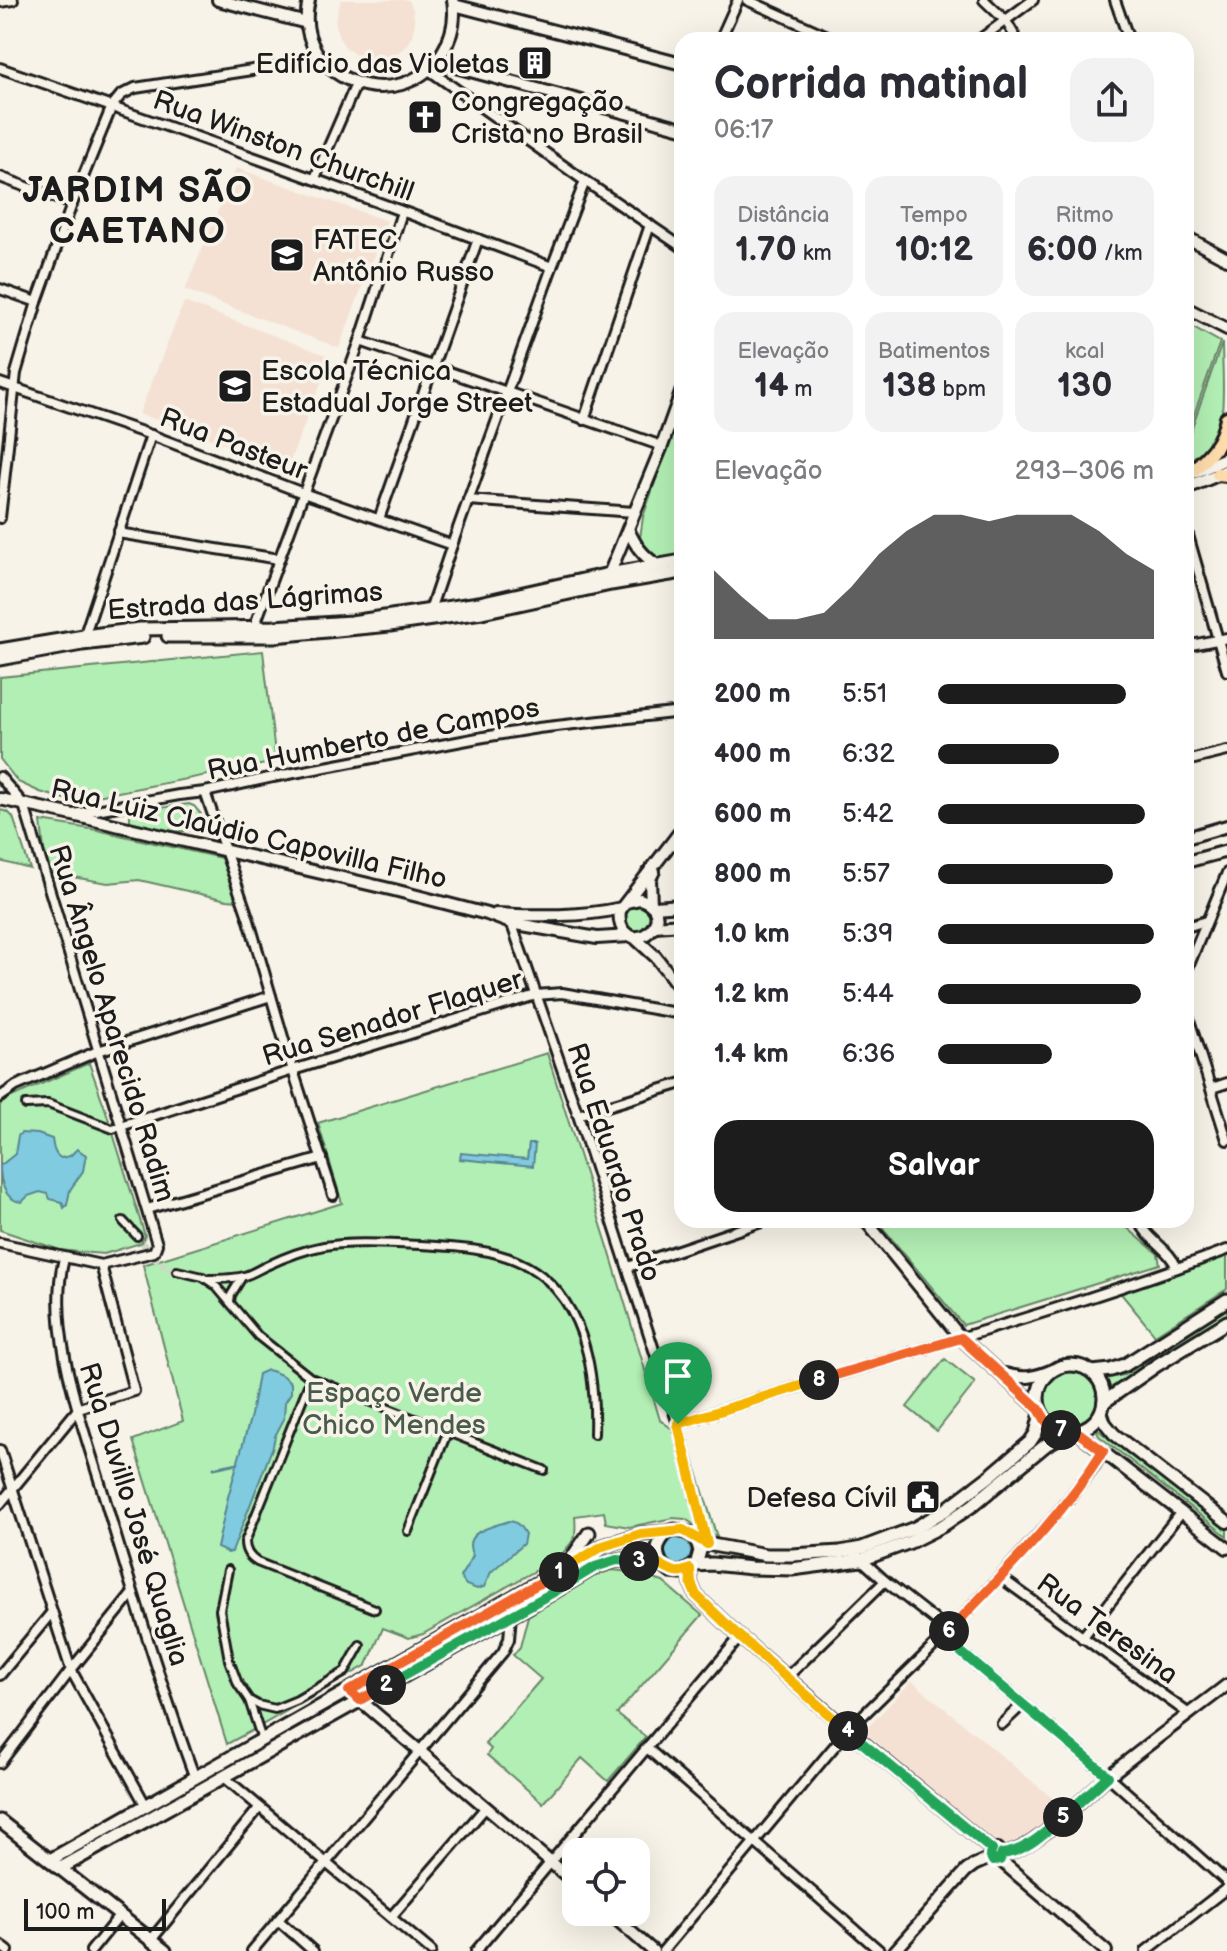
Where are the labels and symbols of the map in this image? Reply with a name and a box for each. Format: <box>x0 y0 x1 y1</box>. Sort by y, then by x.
building icon: Edifício das Violetas <box>516 44 554 82</box>
place label: Edifício das Violetas <box>255 48 509 81</box>
street label: Rua Winston Churchill <box>149 84 418 209</box>
place label: Congregação Crista no Brasil <box>451 86 643 151</box>
church icon: Congregação Crista no Brasil <box>406 98 444 136</box>
district label: JARDIM SÃO CAETANO <box>22 168 254 254</box>
place label: FATEC Antônio Russo <box>313 224 494 289</box>
school or university icon: FATEC Antônio Russo <box>268 236 306 274</box>
place label: Escola Técnica Estadual Jorge Street <box>261 355 533 420</box>
school or university icon: Escola Técnica Estadual Jorge Street <box>216 367 254 405</box>
street label: Rua Pasteur <box>155 401 313 488</box>
street label: Estrada das Lágrimas <box>106 575 384 628</box>
street label: Rua Humberto de Campos <box>204 691 542 788</box>
street label: Rua Luiz Claúdio Capovilla Filho <box>47 773 450 896</box>
street label: Rua Ângelo Aparecido Radim <box>41 841 183 1206</box>
street label: Rua Senador Flaquer <box>258 963 527 1074</box>
street label: Rua Eduardo Prado <box>559 1039 668 1286</box>
pin <box>644 1342 712 1424</box>
street label: Rua Duvillo José Quaglia <box>72 1359 195 1670</box>
pin: 8 <box>799 1360 839 1400</box>
park label: Espaço Verde Chico Mendes <box>302 1377 486 1442</box>
pin: 7 <box>1041 1410 1081 1450</box>
public building icon: Defesa Cívil <box>904 1478 942 1516</box>
place label: Defesa Cívil <box>746 1482 897 1515</box>
pin: 3 <box>619 1541 659 1581</box>
pin: 1 <box>539 1552 579 1592</box>
street label: Rua Teresina <box>1030 1567 1184 1692</box>
pin: 6 <box>929 1611 969 1651</box>
pin: 2 <box>366 1665 406 1705</box>
pin: 4 <box>828 1711 868 1751</box>
pin: 5 <box>1043 1797 1083 1837</box>
scale bar <box>24 1895 166 1931</box>

